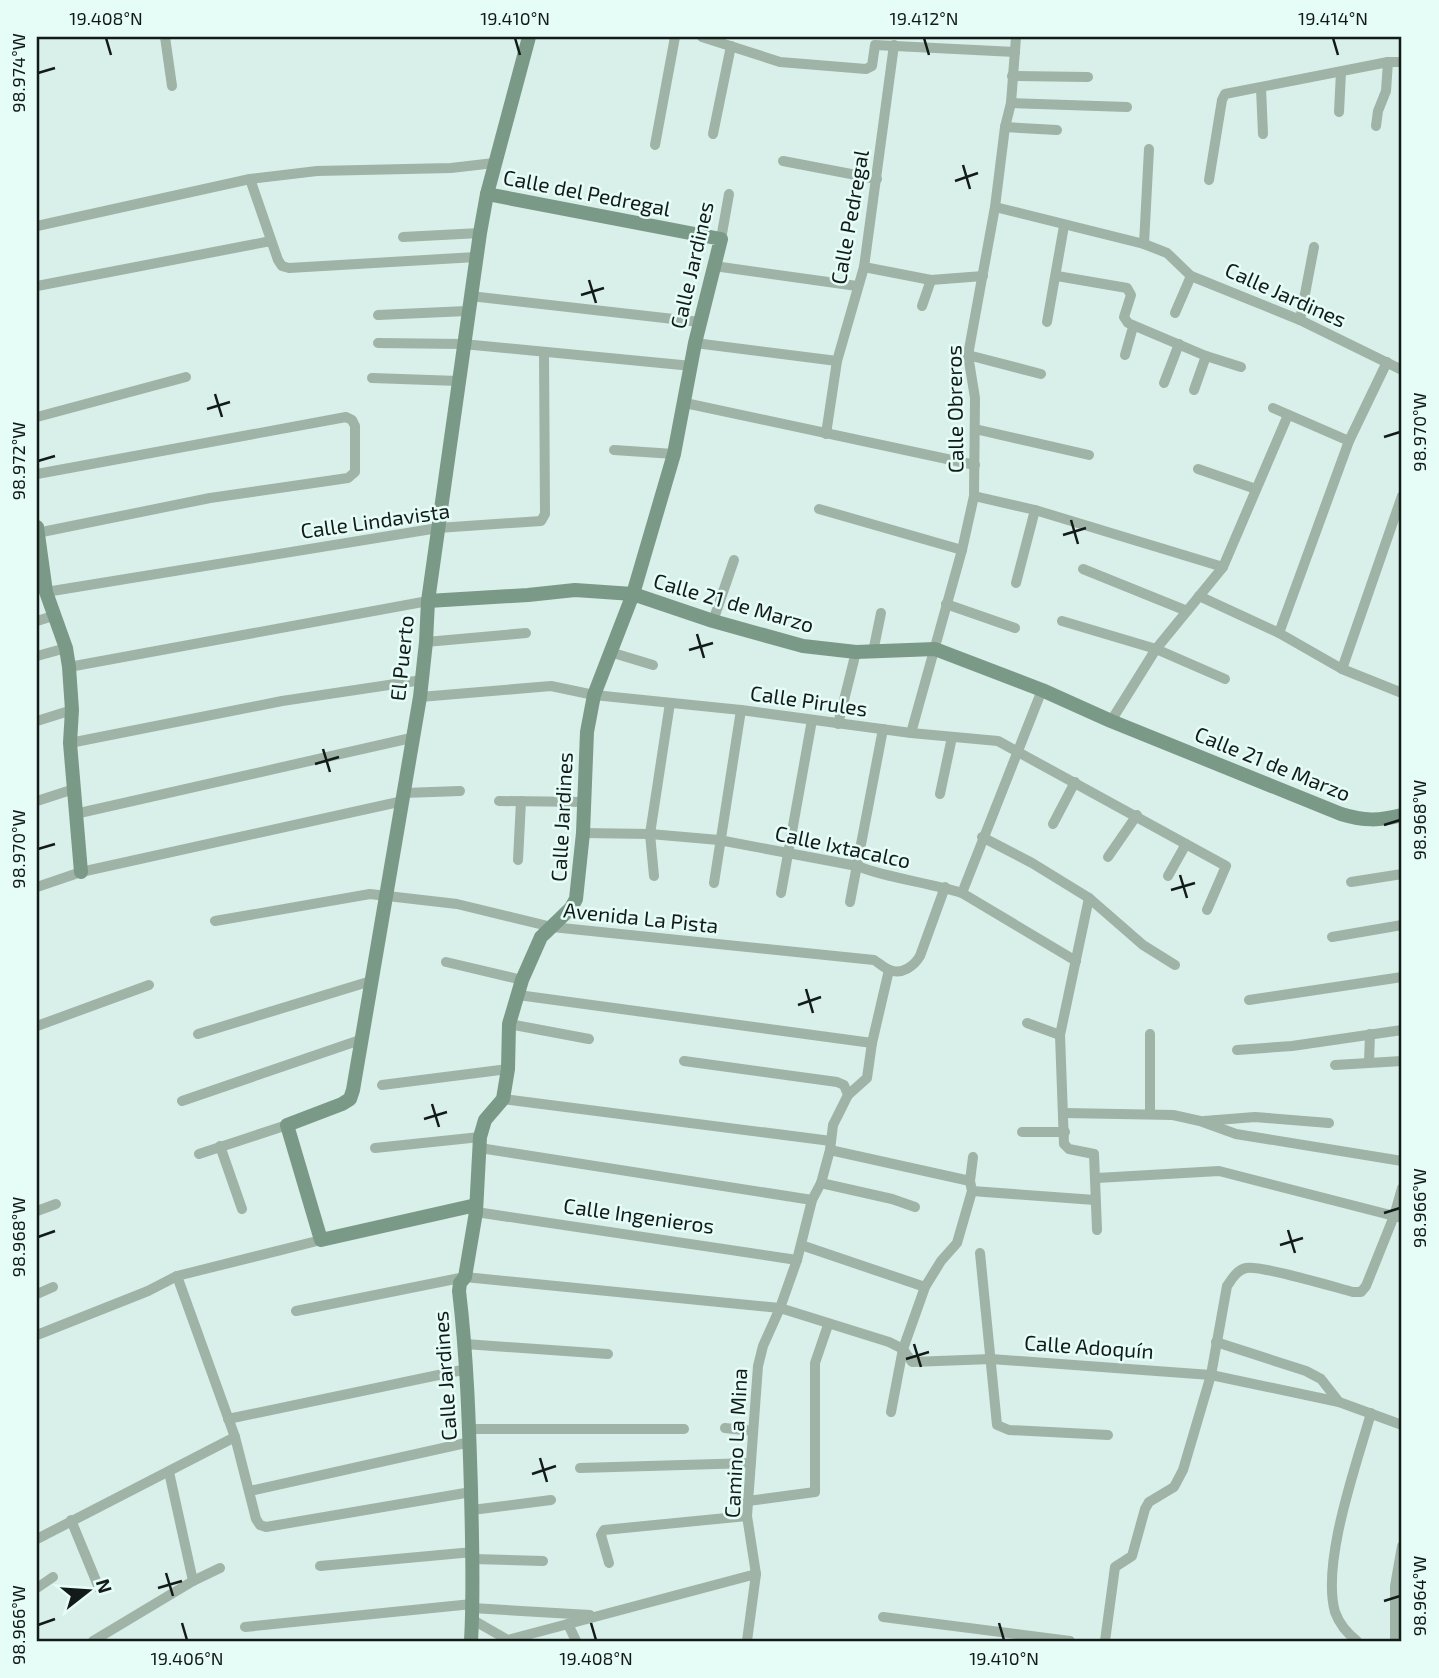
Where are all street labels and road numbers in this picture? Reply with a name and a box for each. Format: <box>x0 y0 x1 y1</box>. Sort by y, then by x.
street label: Calle Pedregal <box>825 147 873 286</box>
street label: Calle del Pedregal <box>501 164 674 221</box>
street label: Calle Jardines <box>664 199 718 331</box>
street label: Calle Jardines <box>1222 256 1350 332</box>
street label: Calle Obreros <box>940 345 968 473</box>
street label: Calle Lindavista <box>299 497 451 543</box>
street label: Calle 21 de Marzo <box>651 567 817 637</box>
street label: El Puerto <box>384 614 418 702</box>
street label: Calle Pirules <box>749 679 869 721</box>
street label: Calle 21 de Marzo <box>1191 720 1355 806</box>
street label: Calle Jardines <box>545 752 577 882</box>
street label: Calle Ixtacalco <box>773 819 913 873</box>
street label: Avenida La Pista <box>562 896 720 938</box>
street label: Calle Ingenieros <box>562 1192 716 1238</box>
street label: Calle Jardines <box>427 1310 461 1442</box>
street label: Calle Adoquín <box>1023 1329 1155 1363</box>
street label: Camino La Mina <box>719 1367 751 1519</box>

